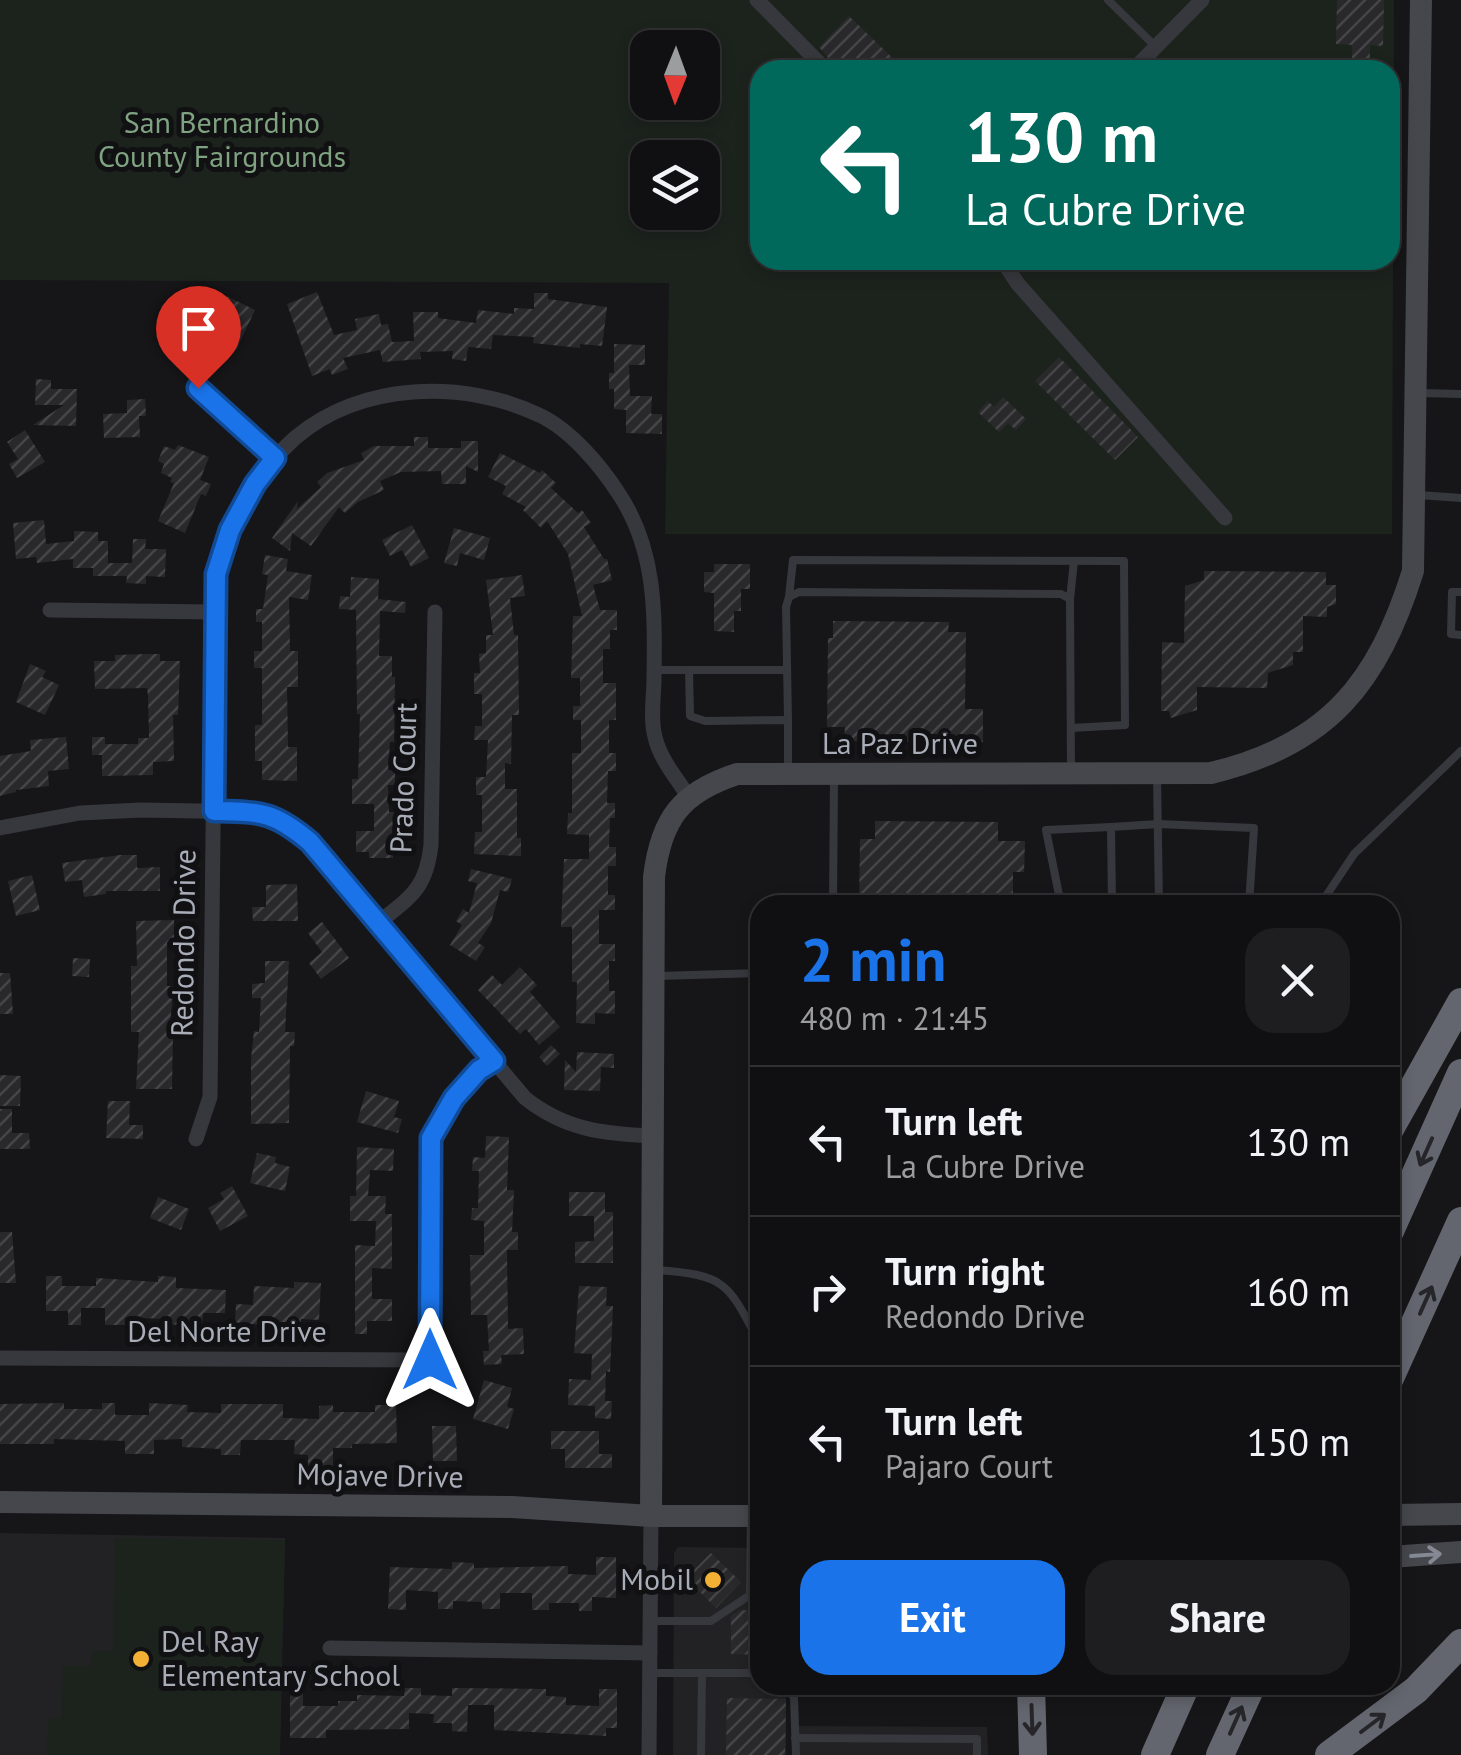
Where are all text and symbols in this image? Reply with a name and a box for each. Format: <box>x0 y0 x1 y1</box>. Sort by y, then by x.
north arrow <box>630 30 720 120</box>
map controls <box>630 30 720 230</box>
text: 130 m <box>965 91 1158 181</box>
icon: left <box>800 100 930 230</box>
park label: San Bernardino County Fairgrounds <box>98 102 346 175</box>
button: layers <box>630 140 720 230</box>
text: La Cubre Drive <box>965 179 1246 237</box>
pin <box>156 286 241 389</box>
icon: arrive <box>171 301 226 356</box>
street label: Prado Court <box>380 702 425 854</box>
street label: La Paz Drive <box>822 723 978 762</box>
street label: Redondo Drive <box>161 849 204 1037</box>
text: 2 min <box>800 920 946 998</box>
button: close <box>1245 928 1350 1033</box>
text: 480 m · 21:45 <box>800 997 989 1039</box>
text: Turn left <box>885 1096 1022 1145</box>
icon: left <box>800 1114 855 1169</box>
text: 130 m <box>1247 1117 1350 1166</box>
one-way arrow <box>1415 1136 1434 1166</box>
text: La Cubre Drive <box>885 1145 1085 1187</box>
text: Turn right <box>885 1246 1045 1295</box>
icon: right <box>800 1264 855 1319</box>
text: 160 m <box>1247 1267 1350 1316</box>
one-way arrow <box>1417 1286 1436 1316</box>
text: Redondo Drive <box>885 1295 1085 1337</box>
position arrow <box>378 1308 482 1412</box>
street label: Del Norte Drive <box>127 1311 327 1350</box>
text: Turn left <box>885 1396 1022 1445</box>
icon: left <box>800 1414 855 1469</box>
text: 150 m <box>1247 1417 1350 1466</box>
text: Pajaro Court <box>885 1445 1053 1487</box>
street label: Mojave Drive <box>296 1454 464 1495</box>
one-way arrow <box>1409 1545 1441 1564</box>
place label: Mobil <box>620 1559 693 1598</box>
button: Exit <box>800 1560 1065 1675</box>
button: Share <box>1085 1560 1350 1675</box>
marker: Mobil <box>702 1569 724 1591</box>
place label: Del Ray Elementary School <box>161 1621 400 1694</box>
marker: Del Ray Elementary School <box>130 1648 152 1670</box>
one-way arrow <box>1023 1703 1042 1736</box>
one-way arrow <box>1228 1705 1246 1736</box>
one-way arrow <box>1359 1712 1386 1733</box>

